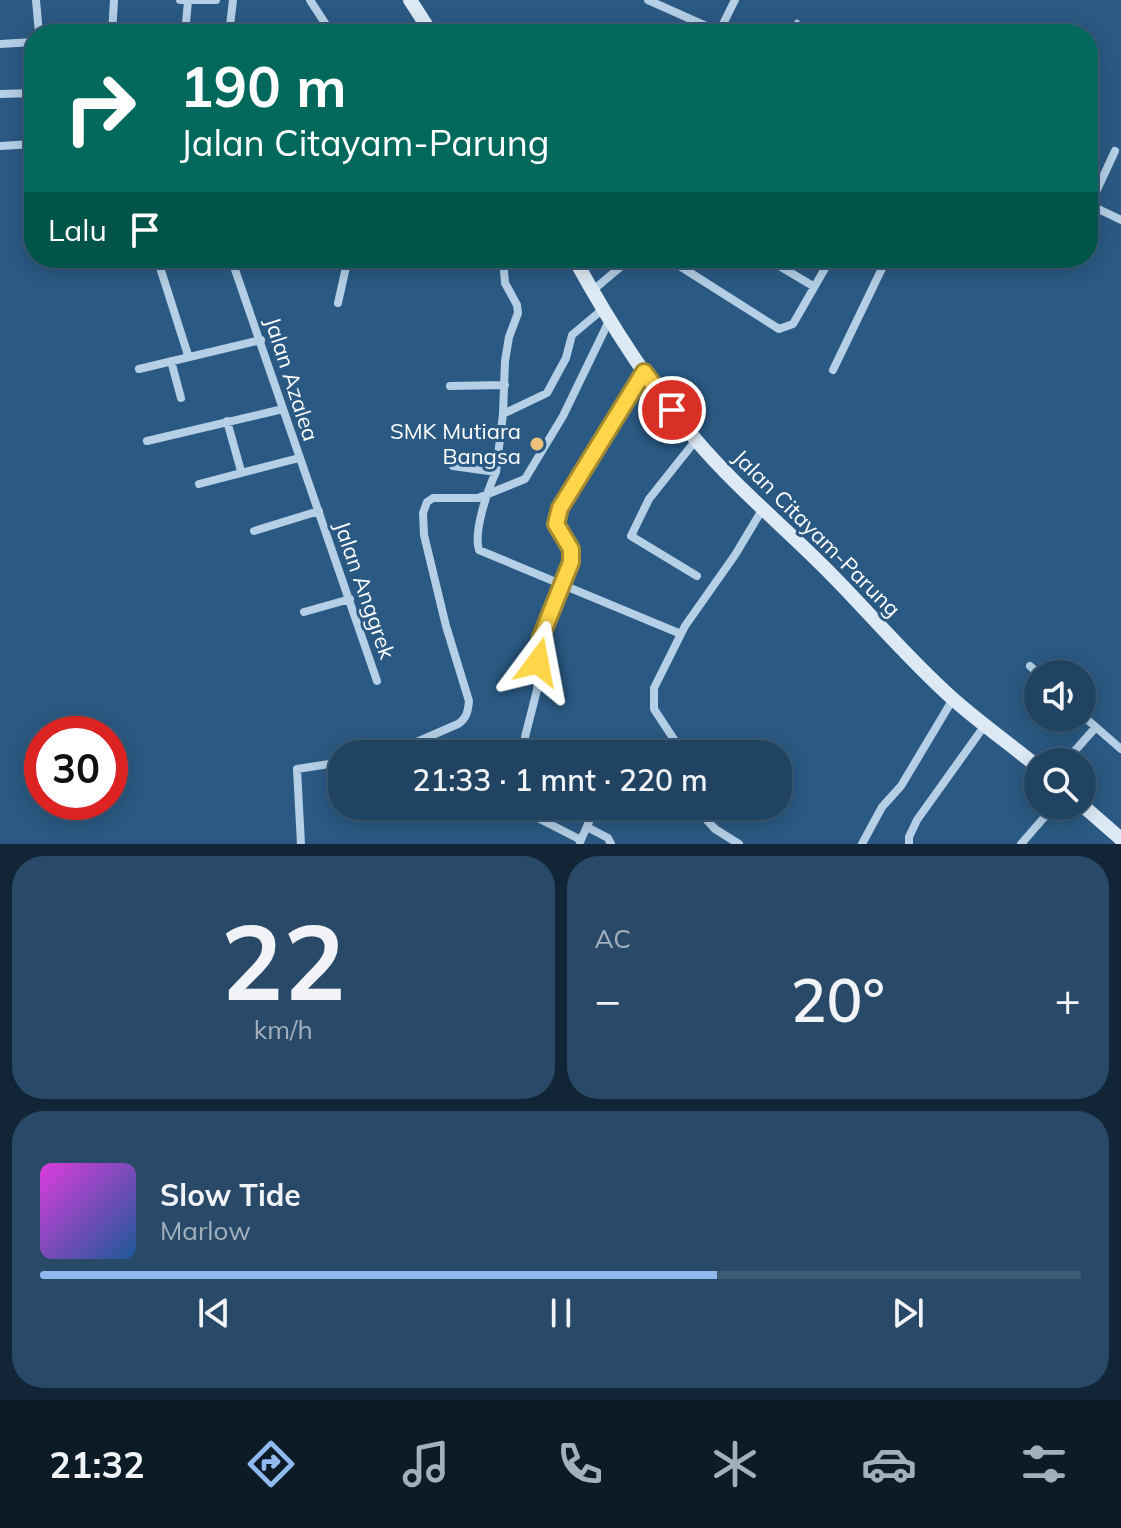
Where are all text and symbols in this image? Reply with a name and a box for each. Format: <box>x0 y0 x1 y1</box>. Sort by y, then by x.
text: 190 m <box>180 51 347 121</box>
icon: right <box>48 56 152 160</box>
text: Jalan Citayam-Parung <box>180 120 550 165</box>
icon: arrive <box>123 208 167 252</box>
text: Lalu <box>48 211 107 249</box>
street label: Jalan Azalea <box>259 314 325 444</box>
pin <box>638 376 706 444</box>
icon: arrive <box>650 388 694 432</box>
place label: SMK Mutiara Bangsa <box>390 417 521 470</box>
marker: SMK Mutiara Bangsa <box>528 435 546 453</box>
street label: Jalan Citayam-Parung <box>727 443 907 623</box>
street label: Jalan Anggrek <box>328 517 402 663</box>
position arrow <box>496 620 580 704</box>
map controls <box>1024 660 1096 820</box>
button: sound <box>1024 660 1096 732</box>
speed limit sign: 30 <box>24 716 128 820</box>
button: search <box>1024 748 1096 820</box>
text: 21:33 · 1 mnt · 220 m <box>412 761 708 799</box>
text: 22 <box>221 895 346 1026</box>
text: AC <box>595 922 631 955</box>
text: 20° <box>791 962 885 1037</box>
text: − <box>595 972 621 1027</box>
text: + <box>1055 972 1081 1027</box>
text: km/h <box>254 1013 313 1046</box>
text: Slow Tide <box>160 1176 301 1214</box>
text: Marlow <box>160 1214 251 1247</box>
icon: previous <box>192 1291 236 1335</box>
icon: pause <box>539 1291 583 1335</box>
icon: next <box>886 1291 930 1335</box>
icon: directions <box>243 1436 299 1492</box>
icon: music <box>398 1436 454 1492</box>
icon: phone <box>552 1436 608 1492</box>
icon: climate <box>707 1436 763 1492</box>
icon: car <box>861 1436 917 1492</box>
icon: filters <box>1016 1436 1072 1492</box>
text: 21:32 <box>49 1442 145 1487</box>

